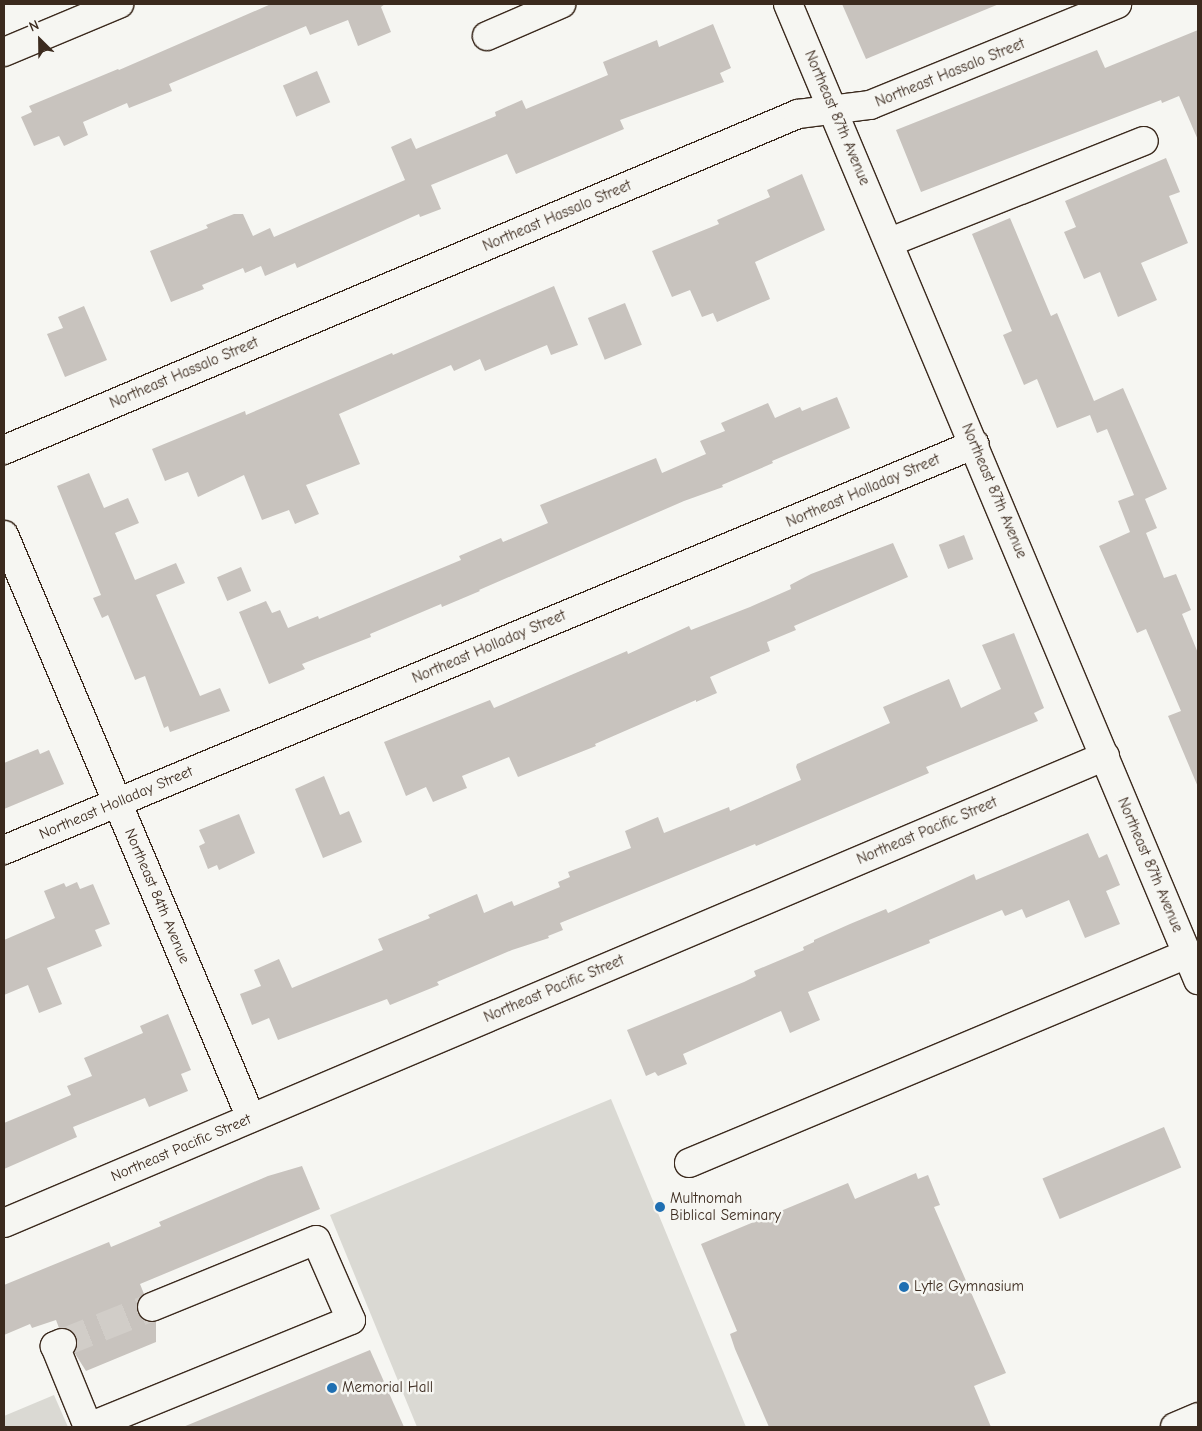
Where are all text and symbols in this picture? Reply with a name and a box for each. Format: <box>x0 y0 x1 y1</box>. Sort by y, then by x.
north arrow <box>15 15 65 65</box>
text: N <box>26 16 41 35</box>
street label: Northeast Hassalo Street <box>873 35 1027 111</box>
street label: Northeast 87th Avenue <box>800 48 874 188</box>
street label: Northeast Hassalo Street <box>480 177 634 255</box>
street label: Northeast Hassalo Street <box>107 334 261 412</box>
street label: Northeast 87th Avenue <box>957 421 1031 561</box>
street label: Northeast Holladay Street <box>784 450 942 532</box>
street label: Northeast Holladay Street <box>410 606 568 688</box>
street label: Northeast Holladay Street <box>37 762 195 844</box>
street label: Northeast Pacific Street <box>854 793 1000 869</box>
street label: Northeast 87th Avenue <box>1113 795 1187 935</box>
street label: Northeast 84th Avenue <box>120 826 194 966</box>
street label: Northeast Pacific Street <box>481 951 627 1027</box>
street label: Northeast Pacific Street <box>108 1110 254 1186</box>
place label: Multnomah Biblical Seminary <box>670 1189 781 1224</box>
marker: Multnomah Biblical Seminary <box>654 1201 666 1213</box>
place label: Lytle Gymnasium <box>914 1278 1024 1296</box>
marker: Lytle Gymnasium <box>898 1281 910 1293</box>
place label: Memorial Hall <box>342 1379 433 1397</box>
marker: Memorial Hall <box>326 1382 338 1394</box>

